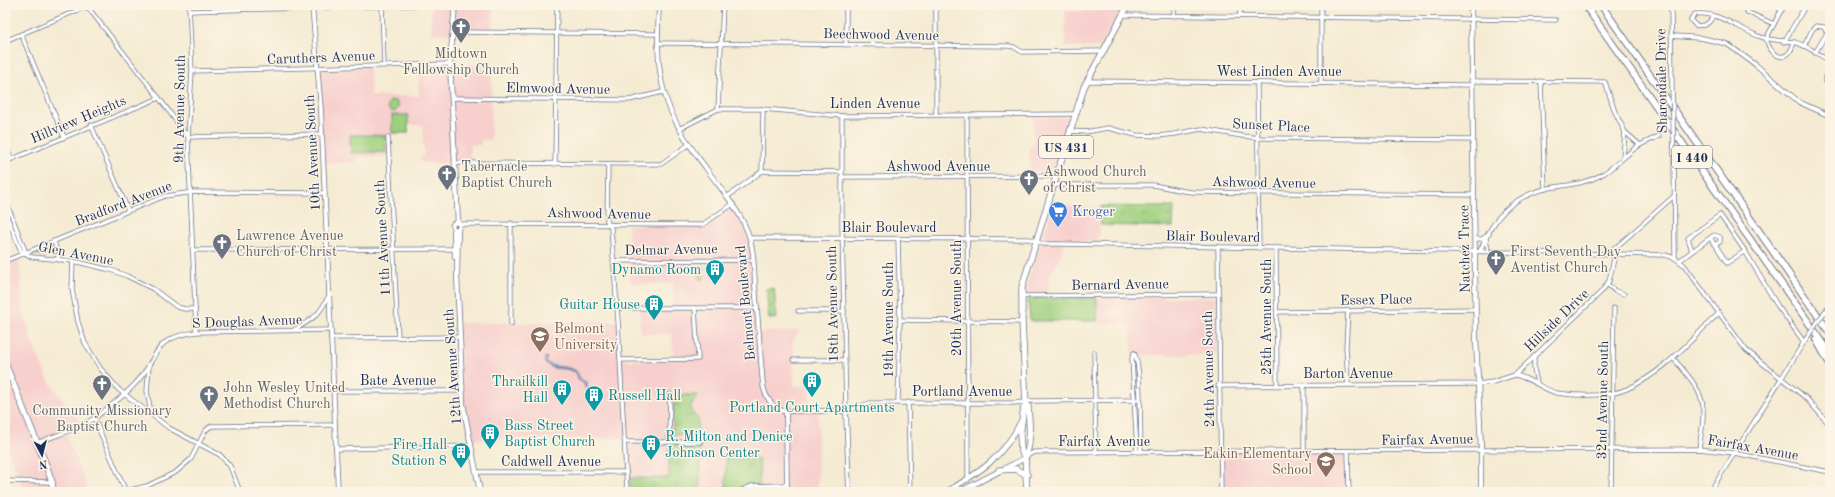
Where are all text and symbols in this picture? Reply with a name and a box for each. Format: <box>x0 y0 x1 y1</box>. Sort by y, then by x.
church icon: Midtown Felllowship Church <box>450 16 472 44</box>
street label: Beechwood Avenue <box>823 27 939 43</box>
street label: Sharondale Drive <box>1654 28 1670 134</box>
place label: Midtown Felllowship Church <box>403 47 520 77</box>
street label: Caruthers Avenue <box>266 49 376 67</box>
street label: 9th Avenue South <box>172 54 188 163</box>
street label: West Linden Avenue <box>1216 65 1342 79</box>
street label: Elmwood Avenue <box>506 81 610 97</box>
street label: Hillview Heights <box>29 94 128 146</box>
street label: 10th Avenue South <box>303 94 323 212</box>
street label: Linden Avenue <box>830 97 920 111</box>
street label: Sunset Place <box>1232 117 1310 135</box>
road number: US 431 <box>1039 136 1093 158</box>
road number: I 440 <box>1672 146 1712 168</box>
place label: Tabernacle Baptist Church <box>461 160 553 190</box>
street label: Ashwood Avenue <box>886 160 990 174</box>
church icon: Tabernacle Baptist Church <box>436 163 458 191</box>
place label: Ashwood Church of Christ <box>1043 165 1147 195</box>
church icon: Ashwood Church of Christ <box>1018 168 1040 196</box>
street label: Ashwood Avenue <box>1212 175 1316 191</box>
street label: Bradford Avenue <box>73 179 174 229</box>
street label: 11th Avenue South <box>373 179 393 297</box>
supermarket icon: Kroger <box>1047 200 1069 228</box>
place label: Kroger <box>1072 205 1115 219</box>
street label: Natchez Trace <box>1457 205 1473 293</box>
street label: Ashwood Avenue <box>547 206 651 222</box>
street label: Blair Boulevard <box>841 221 937 235</box>
place label: Lawrence Avenue Church of Christ <box>236 229 344 259</box>
street label: Blair Boulevard <box>1165 229 1261 245</box>
church icon: Lawrence Avenue Church of Christ <box>211 232 233 260</box>
street label: 20th Avenue South <box>950 239 964 356</box>
street label: Glen Avenue <box>37 240 115 268</box>
street label: Delmar Avenue <box>624 242 718 258</box>
street label: Belmont Boulevard <box>734 245 758 361</box>
street label: 18th Avenue South <box>825 245 841 362</box>
place label: First Seventh Day Aventist Church <box>1510 245 1622 275</box>
church icon: First Seventh Day Aventist Church <box>1485 248 1507 276</box>
building icon: Dynamo Room <box>704 258 726 286</box>
street label: 25th Avenue South <box>1260 258 1274 375</box>
street label: 19th Avenue South <box>882 261 896 378</box>
place label: Dynamo Room <box>611 263 701 277</box>
street label: Bernard Avenue <box>1071 277 1169 293</box>
street label: Hillside Drive <box>1522 287 1592 355</box>
street label: Essex Place <box>1340 292 1412 308</box>
building icon: Guitar House <box>643 293 665 321</box>
place label: Guitar House <box>559 298 640 312</box>
street label: 12th Avenue South <box>442 308 464 426</box>
street label: 24th Avenue South <box>1201 310 1217 427</box>
street label: S Douglas Avenue <box>191 313 303 331</box>
place label: Belmont University <box>554 322 618 352</box>
school or university icon: Belmont University <box>529 325 551 353</box>
street label: 32nd Avenue South <box>1595 340 1611 460</box>
street label: Barton Avenue <box>1303 367 1393 381</box>
building icon: Portland Court Apartments <box>801 370 823 398</box>
church icon: Community Missionary Baptist Church <box>91 373 113 401</box>
street label: Bate Avenue <box>360 374 436 388</box>
place label: Thrailkill Hall <box>492 375 548 405</box>
building icon: Thrailkill Hall <box>551 378 573 406</box>
place label: John Wesley United Methodist Church <box>223 381 345 411</box>
church icon: John Wesley United Methodist Church <box>198 384 220 412</box>
building icon: Russell Hall <box>583 384 605 412</box>
street label: Portland Avenue <box>912 385 1012 399</box>
place label: Russell Hall <box>608 389 681 403</box>
place label: Portland Court Apartments <box>729 401 895 415</box>
place label: Community Missionary Baptist Church <box>32 404 172 434</box>
place label: Bass Street Baptist Church <box>504 419 596 449</box>
building icon: Bass Street Baptist Church <box>479 422 501 450</box>
place label: R. Milton and Denice Johnson Center <box>665 430 792 460</box>
street label: Fairfax Avenue <box>1381 432 1473 448</box>
building icon: R. Milton and Denice Johnson Center <box>640 433 662 461</box>
street label: Fairfax Avenue <box>1706 433 1799 463</box>
north arrow <box>22 435 62 475</box>
street label: Fairfax Avenue <box>1058 435 1150 449</box>
place label: Fire Hall Station 8 <box>391 438 447 468</box>
building icon: Fire Hall Station 8 <box>450 441 472 469</box>
place label: Eakin Elementary School <box>1203 447 1313 477</box>
school or university icon: Eakin Elementary School <box>1315 450 1337 478</box>
street label: Caldwell Avenue <box>501 455 601 469</box>
text: N <box>38 457 48 469</box>

